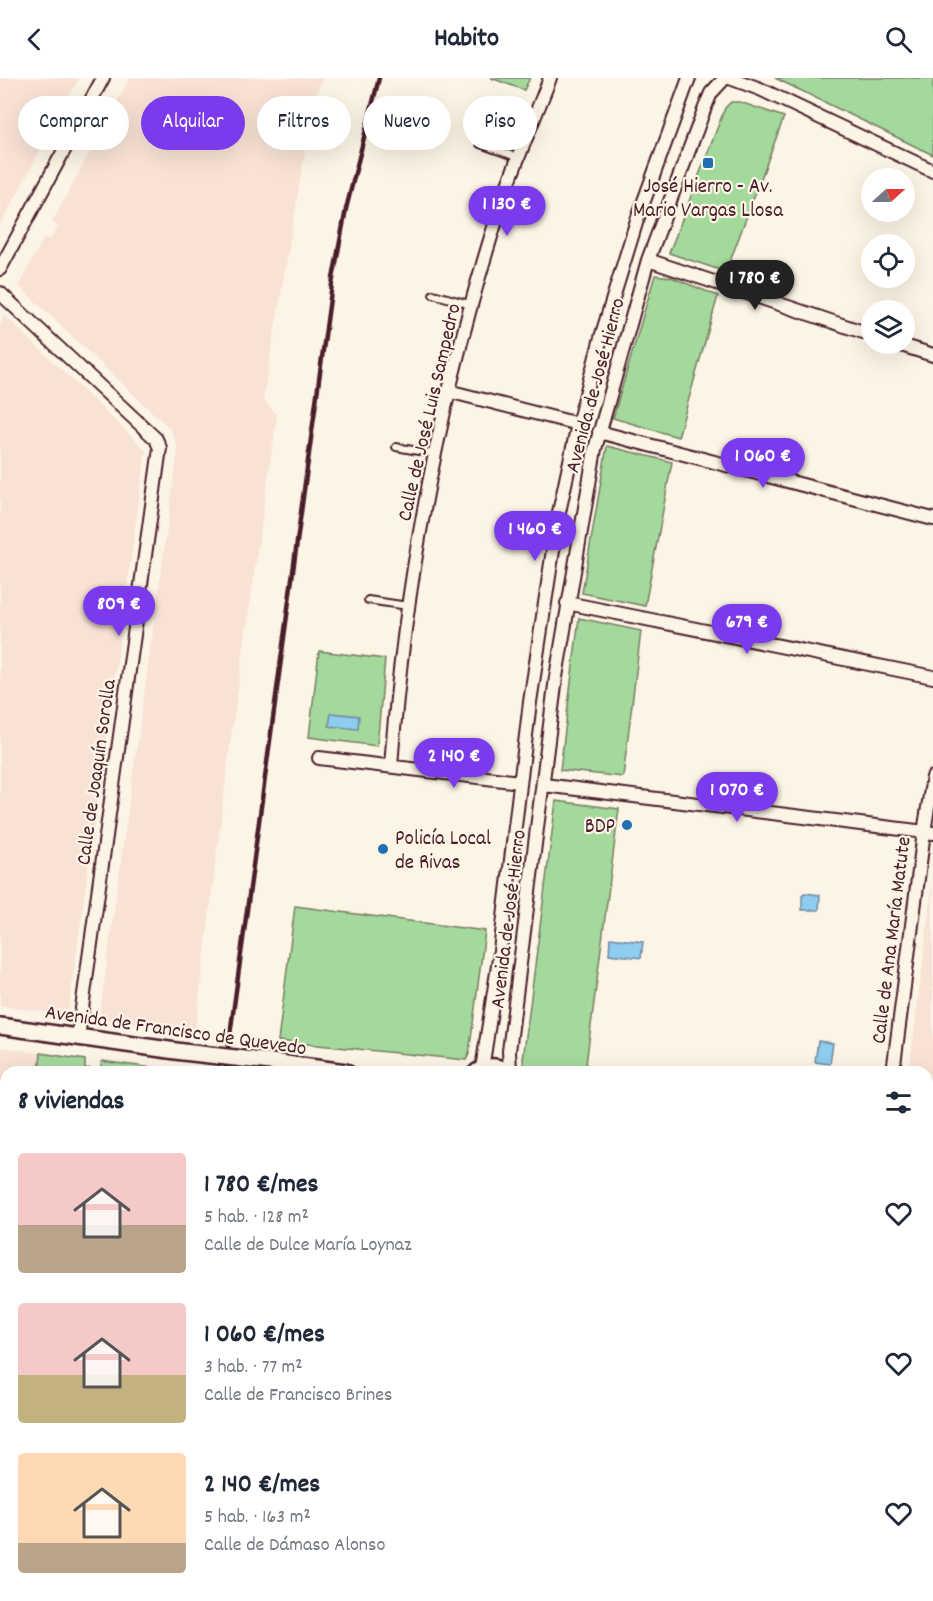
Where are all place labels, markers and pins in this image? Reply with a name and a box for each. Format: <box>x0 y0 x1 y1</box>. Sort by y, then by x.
marker: José Hierro - Av. Mario Vargas Llosa <box>701 156 715 170</box>
place label: José Hierro - Av. Mario Vargas Llosa <box>633 173 784 227</box>
pin: 1 130 € <box>452 186 562 237</box>
pin: 1 780 € <box>700 260 810 311</box>
pin: 1 060 € <box>708 438 818 489</box>
pin: 1 460 € <box>480 511 590 562</box>
pin: 809 € <box>77 586 161 637</box>
pin: 679 € <box>705 604 789 655</box>
pin: 2 140 € <box>399 738 509 789</box>
pin: 1 070 € <box>682 772 792 823</box>
place label: BDP <box>585 813 615 843</box>
marker: BDP <box>620 818 634 832</box>
place label: Policía Local de Rivas <box>395 825 491 879</box>
marker: Policía Local de Rivas <box>376 842 390 856</box>

